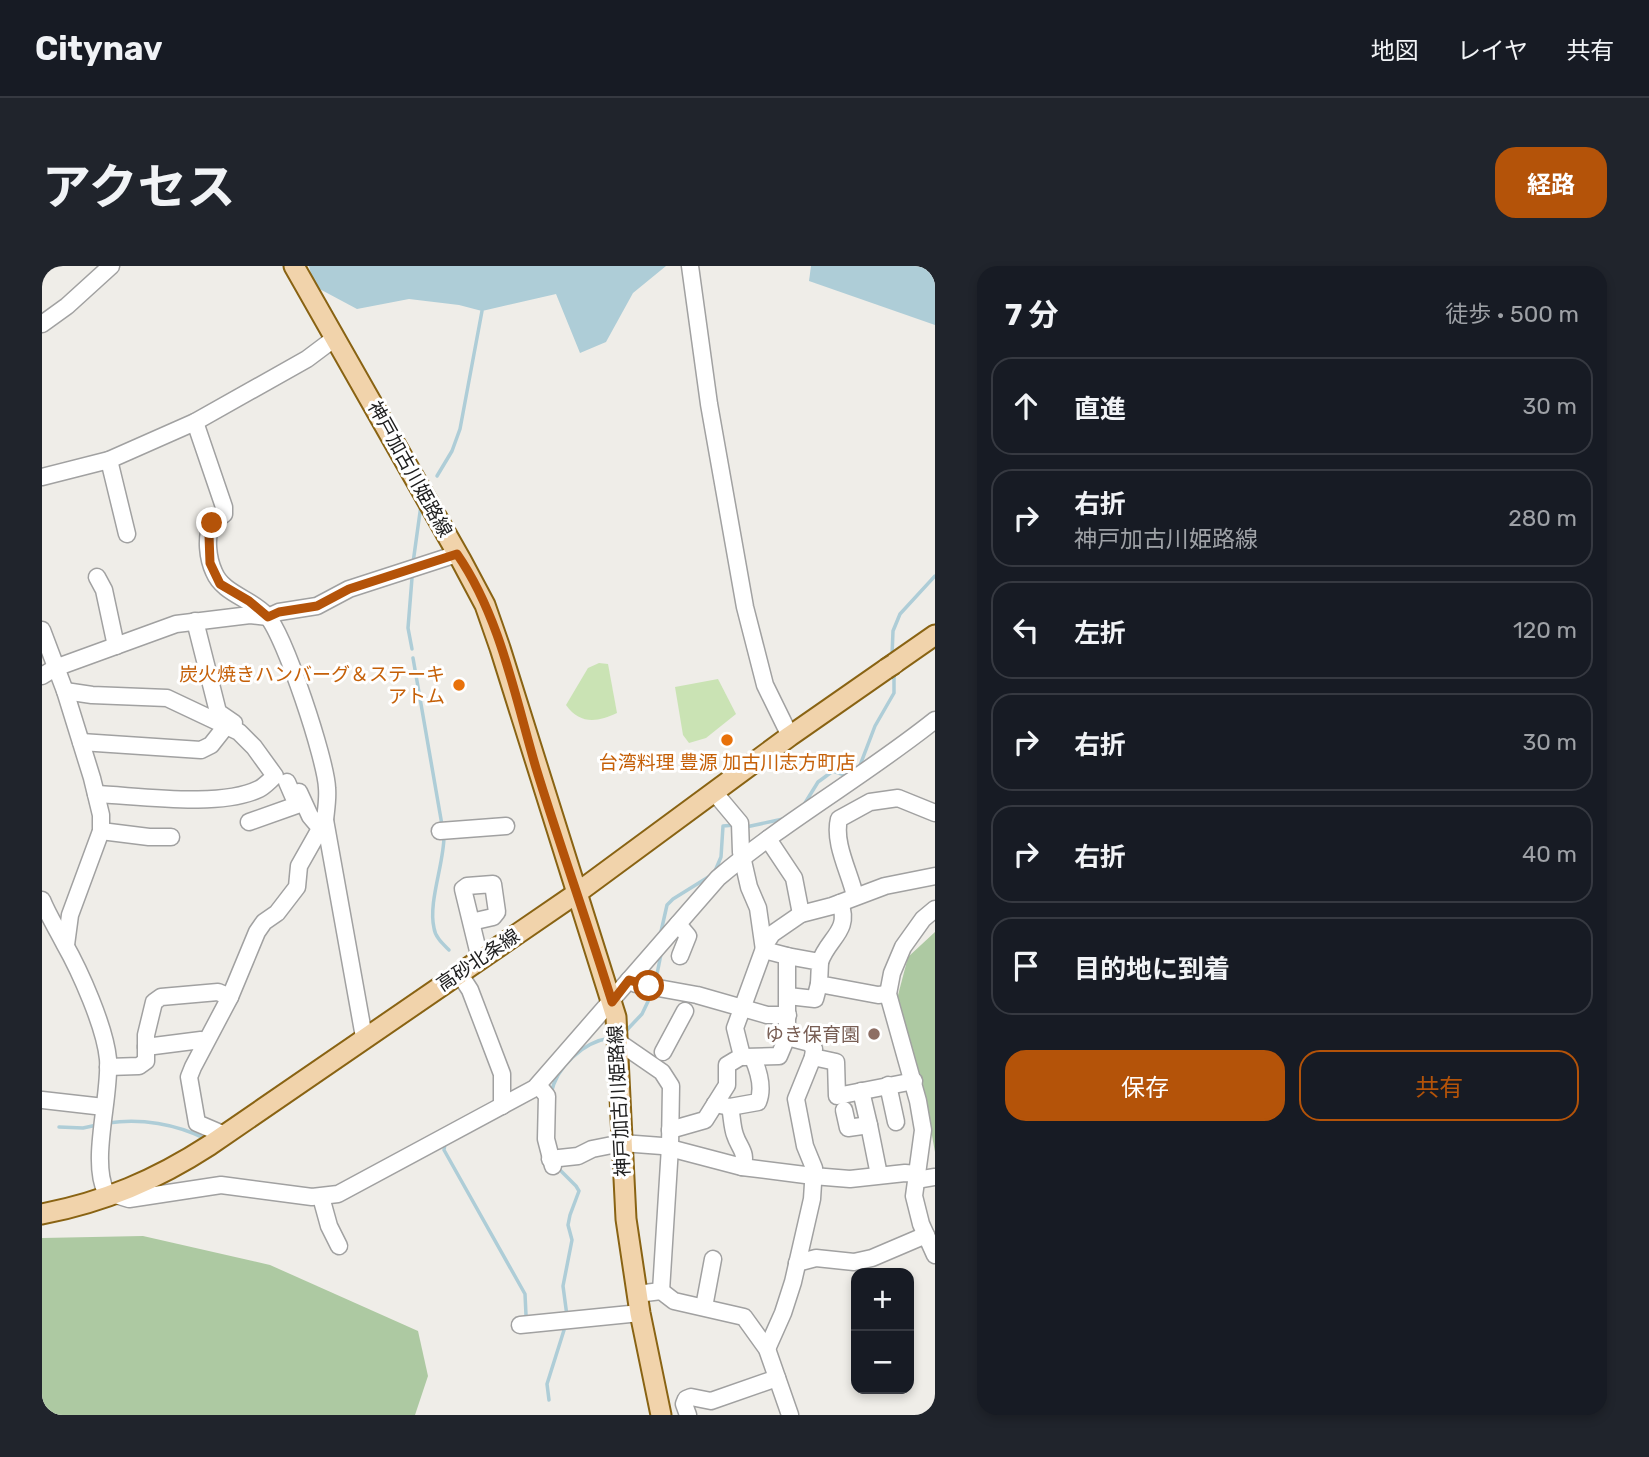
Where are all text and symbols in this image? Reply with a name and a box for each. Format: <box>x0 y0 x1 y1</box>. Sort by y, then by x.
text: Citynav <box>35 29 163 68</box>
text: 地図 <box>1371 37 1419 65</box>
text: レイヤ <box>1457 37 1528 65</box>
text: 共有 <box>1566 37 1614 65</box>
button: 経路 <box>1495 147 1607 218</box>
text: アクセス <box>42 158 236 216</box>
text: 7 分 <box>1005 297 1059 333</box>
text: 徒歩 · 500 m <box>1445 300 1579 328</box>
icon: ahead <box>1007 387 1045 425</box>
text: 30 m <box>1522 392 1577 420</box>
text: 直進 <box>1074 394 1126 425</box>
street label: 神戸加古川姫路線 <box>363 397 457 541</box>
text: 右折 <box>1074 489 1126 520</box>
icon: right <box>1007 499 1045 537</box>
text: 280 m <box>1508 504 1577 532</box>
route end <box>196 507 227 538</box>
text: 神戸加古川姫路線 <box>1074 525 1258 553</box>
icon: left <box>1007 611 1045 649</box>
text: 120 m <box>1513 616 1577 644</box>
text: 左折 <box>1074 618 1126 649</box>
place label: 炭火焼きハンバーグ＆ステーキ アトム <box>179 663 445 708</box>
marker: 炭火焼きハンバーグ＆ステーキ アトム <box>451 677 467 693</box>
icon: right <box>1007 723 1045 761</box>
text: 30 m <box>1522 728 1577 756</box>
text: 右折 <box>1074 730 1126 761</box>
marker: 台湾料理 豊源 加古川志方町店 <box>719 732 735 748</box>
place label: 台湾料理 豊源 加古川志方町店 <box>599 751 855 774</box>
icon: right <box>1007 835 1045 873</box>
text: 40 m <box>1522 840 1577 868</box>
text: 右折 <box>1074 842 1126 873</box>
street label: 高砂北条線 <box>432 924 524 996</box>
icon: arrive <box>1007 947 1045 985</box>
text: 目的地に到着 <box>1074 954 1230 985</box>
route start <box>633 970 664 1001</box>
place label: ゆき保育園 <box>765 1023 860 1046</box>
street label: 神戸加古川姫路線 <box>604 1024 634 1178</box>
marker: ゆき保育園 <box>866 1026 882 1042</box>
button: 保存 <box>1005 1050 1285 1121</box>
button: 共有 <box>1299 1050 1579 1121</box>
map controls <box>851 1268 914 1394</box>
button: + <box>851 1268 914 1331</box>
button: − <box>851 1331 914 1394</box>

